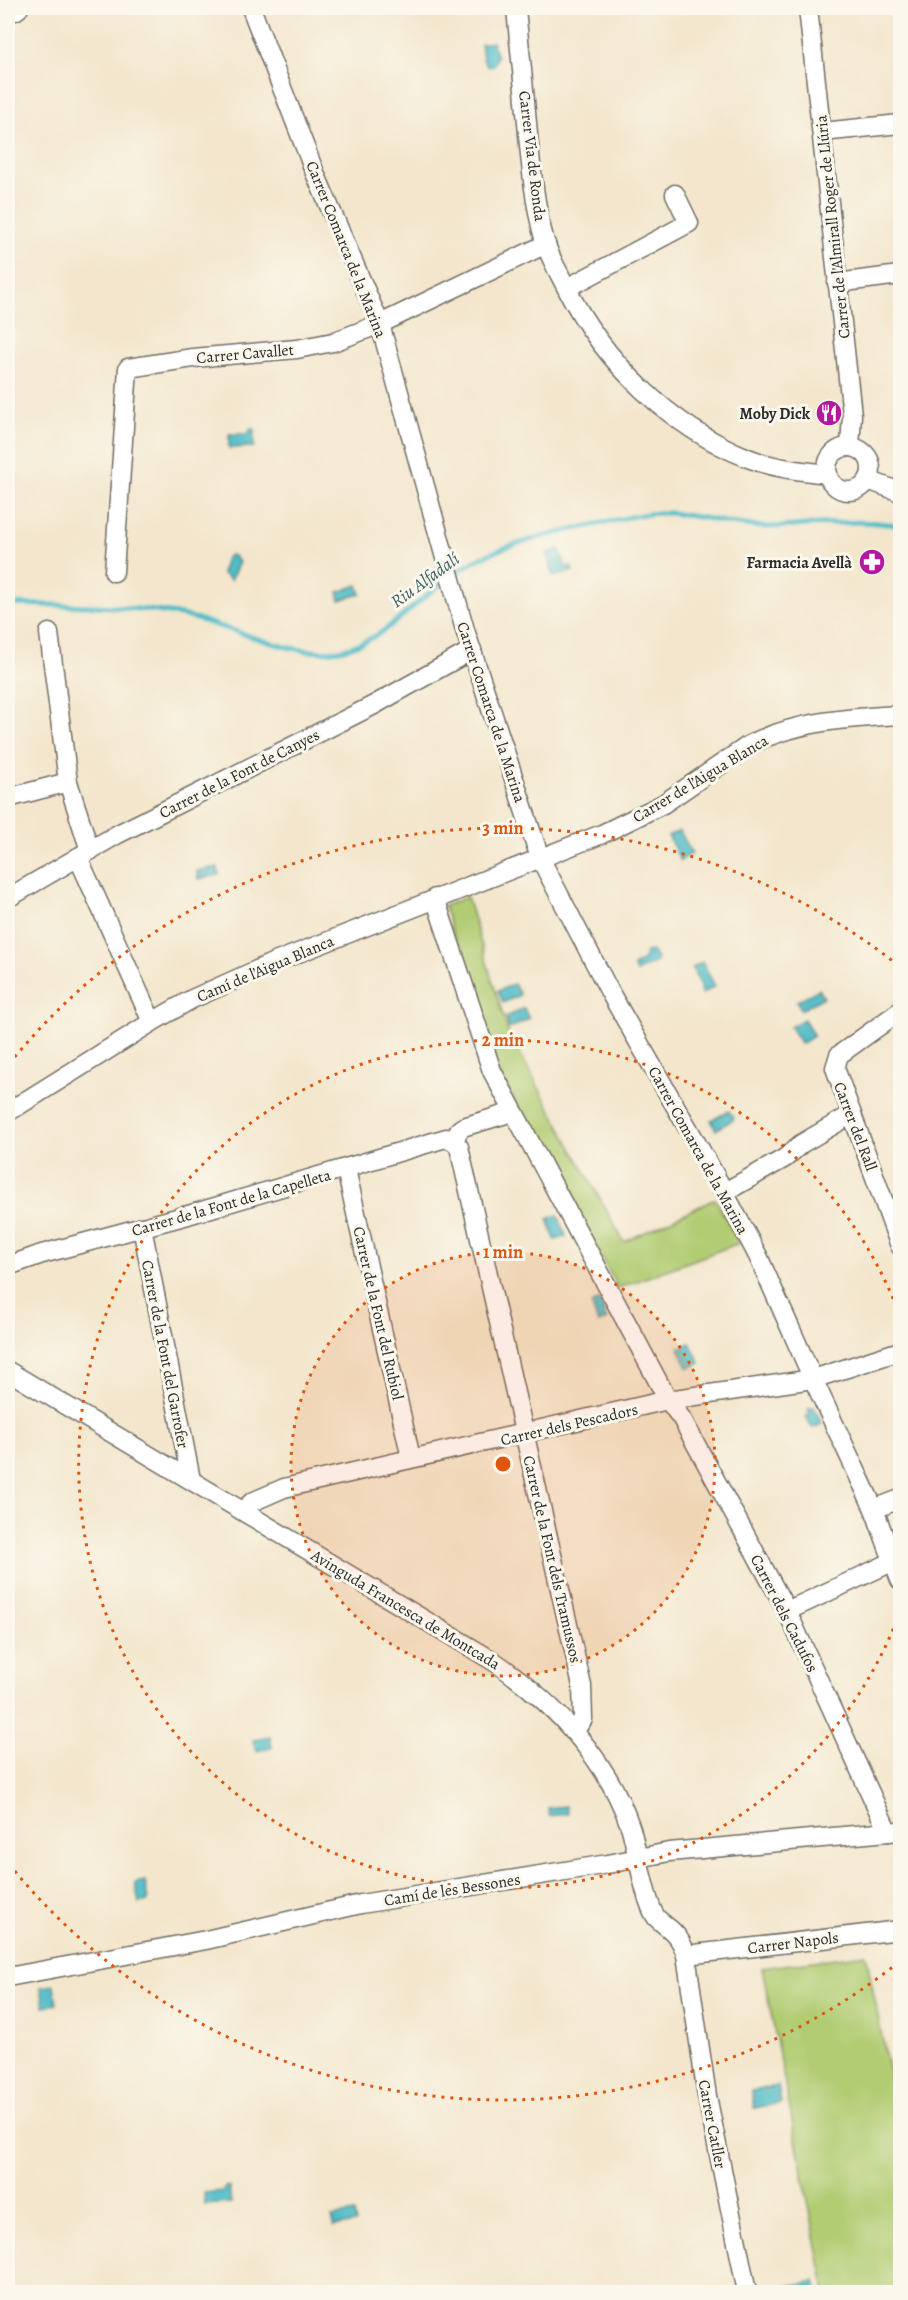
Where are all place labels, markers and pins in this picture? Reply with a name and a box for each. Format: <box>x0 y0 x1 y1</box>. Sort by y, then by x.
restaurant icon: Moby Dick <box>814 398 844 428</box>
place label: Moby Dick <box>740 403 811 425</box>
pharmacy icon: Farmacia Avellà <box>857 547 887 577</box>
place label: Farmacia Avellà <box>746 552 852 574</box>
centre of rings <box>493 1454 513 1474</box>

